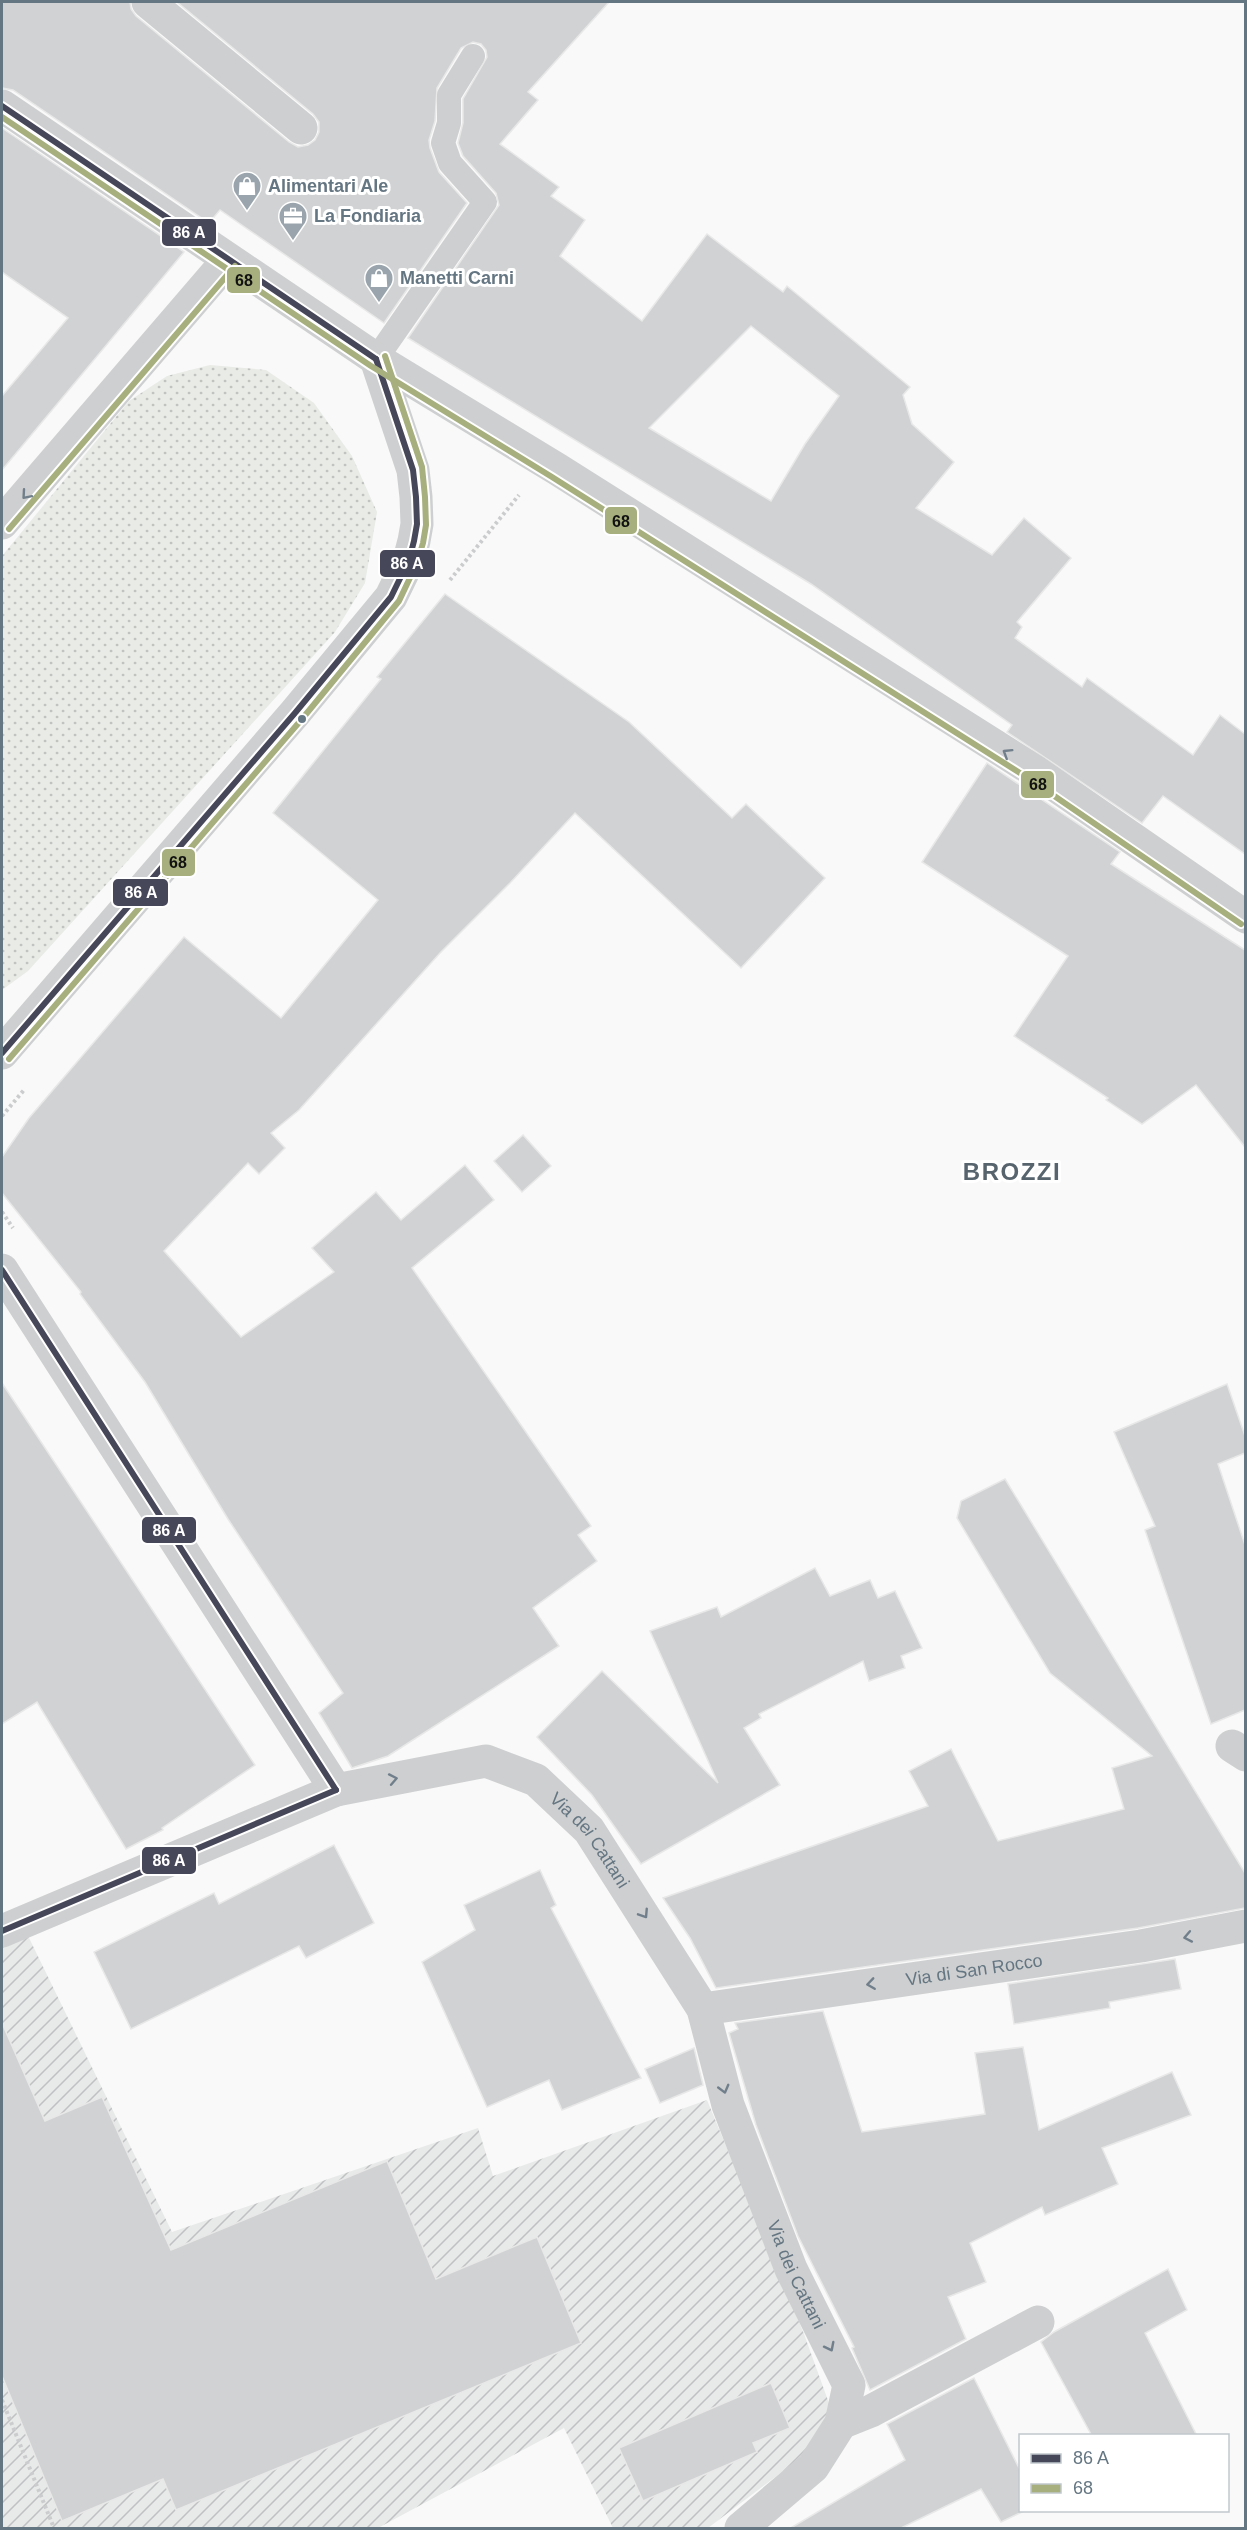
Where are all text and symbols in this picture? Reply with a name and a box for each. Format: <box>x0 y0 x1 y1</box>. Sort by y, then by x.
shop icon: Alimentari Ale <box>231 170 263 212</box>
place label: Alimentari Ale <box>268 176 388 196</box>
office icon: La Fondiaria <box>277 200 309 242</box>
place label: La Fondiaria <box>314 206 422 226</box>
line badge: 86 A <box>161 218 217 247</box>
text: 86 A <box>172 224 206 241</box>
shop icon: Manetti Carni <box>363 262 395 304</box>
line badge: 68 <box>226 266 261 294</box>
place label: Manetti Carni <box>400 268 514 288</box>
text: 68 <box>235 272 253 289</box>
one-way arrow <box>22 488 33 499</box>
line badge: 68 <box>604 506 638 535</box>
text: 68 <box>612 513 630 530</box>
line badge: 86 A <box>379 549 436 578</box>
text: 86 A <box>390 555 424 572</box>
unlabelled marker <box>296 713 308 725</box>
one-way arrow <box>1003 749 1013 761</box>
line badge: 68 <box>1020 770 1055 799</box>
text: 68 <box>1029 776 1047 793</box>
line badge: 68 <box>161 848 196 877</box>
text: 68 <box>169 854 187 871</box>
line badge: 86 A <box>112 878 169 907</box>
text: 86 A <box>124 884 158 901</box>
district label: BROZZI <box>963 1158 1061 1185</box>
line badge: 86 A <box>141 1516 197 1544</box>
text: 86 A <box>152 1522 186 1539</box>
one-way arrow <box>388 1773 398 1786</box>
street label: Via dei Cattani <box>546 1788 633 1892</box>
line badge: 86 A <box>141 1846 197 1875</box>
text: 86 A <box>152 1852 186 1869</box>
one-way arrow <box>636 1908 648 1918</box>
one-way arrow <box>1183 1930 1193 1943</box>
street label: Via di San Rocco <box>905 1950 1044 1990</box>
one-way arrow <box>866 1978 875 1990</box>
one-way arrow <box>717 2084 730 2094</box>
street label: Via dei Cattani <box>763 2218 829 2332</box>
one-way arrow <box>823 2341 834 2351</box>
legend <box>1019 2434 1229 2512</box>
text: 86 A <box>1073 2448 1109 2468</box>
text: 68 <box>1073 2478 1093 2498</box>

